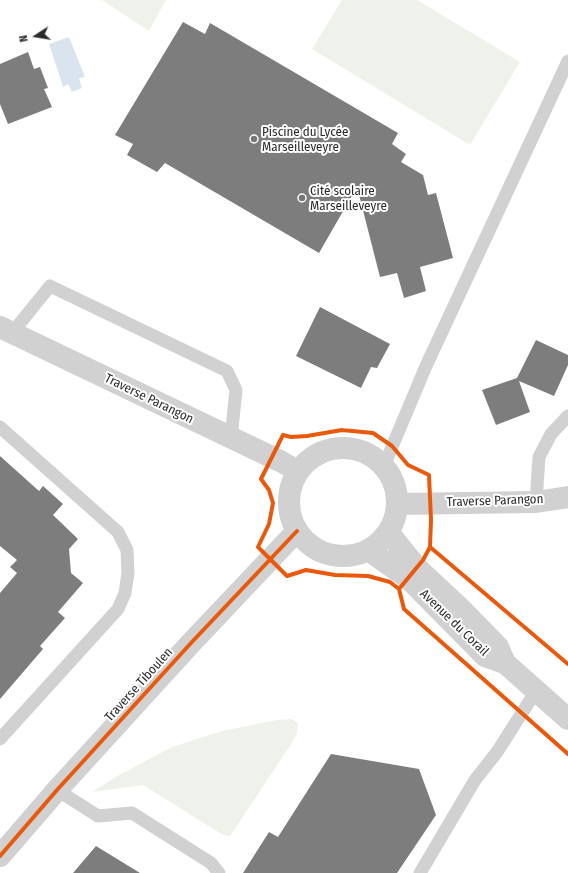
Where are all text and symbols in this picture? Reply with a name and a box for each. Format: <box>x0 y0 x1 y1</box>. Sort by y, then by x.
north arrow <box>16 16 56 56</box>
text: N <box>17 34 31 43</box>
place label: Piscine du Lycée Marseilleveyre <box>262 124 348 155</box>
marker: Piscine du Lycée Marseilleveyre <box>249 134 259 144</box>
place label: Cité scolaire Marseilleveyre <box>310 183 387 214</box>
marker: Cité scolaire Marseilleveyre <box>297 193 307 203</box>
street label: Traverse Parangon <box>102 371 196 427</box>
street label: Traverse Parangon <box>446 492 544 510</box>
street label: Avenue du Corail <box>416 586 492 660</box>
street label: Traverse Tiboulen <box>102 645 176 725</box>

